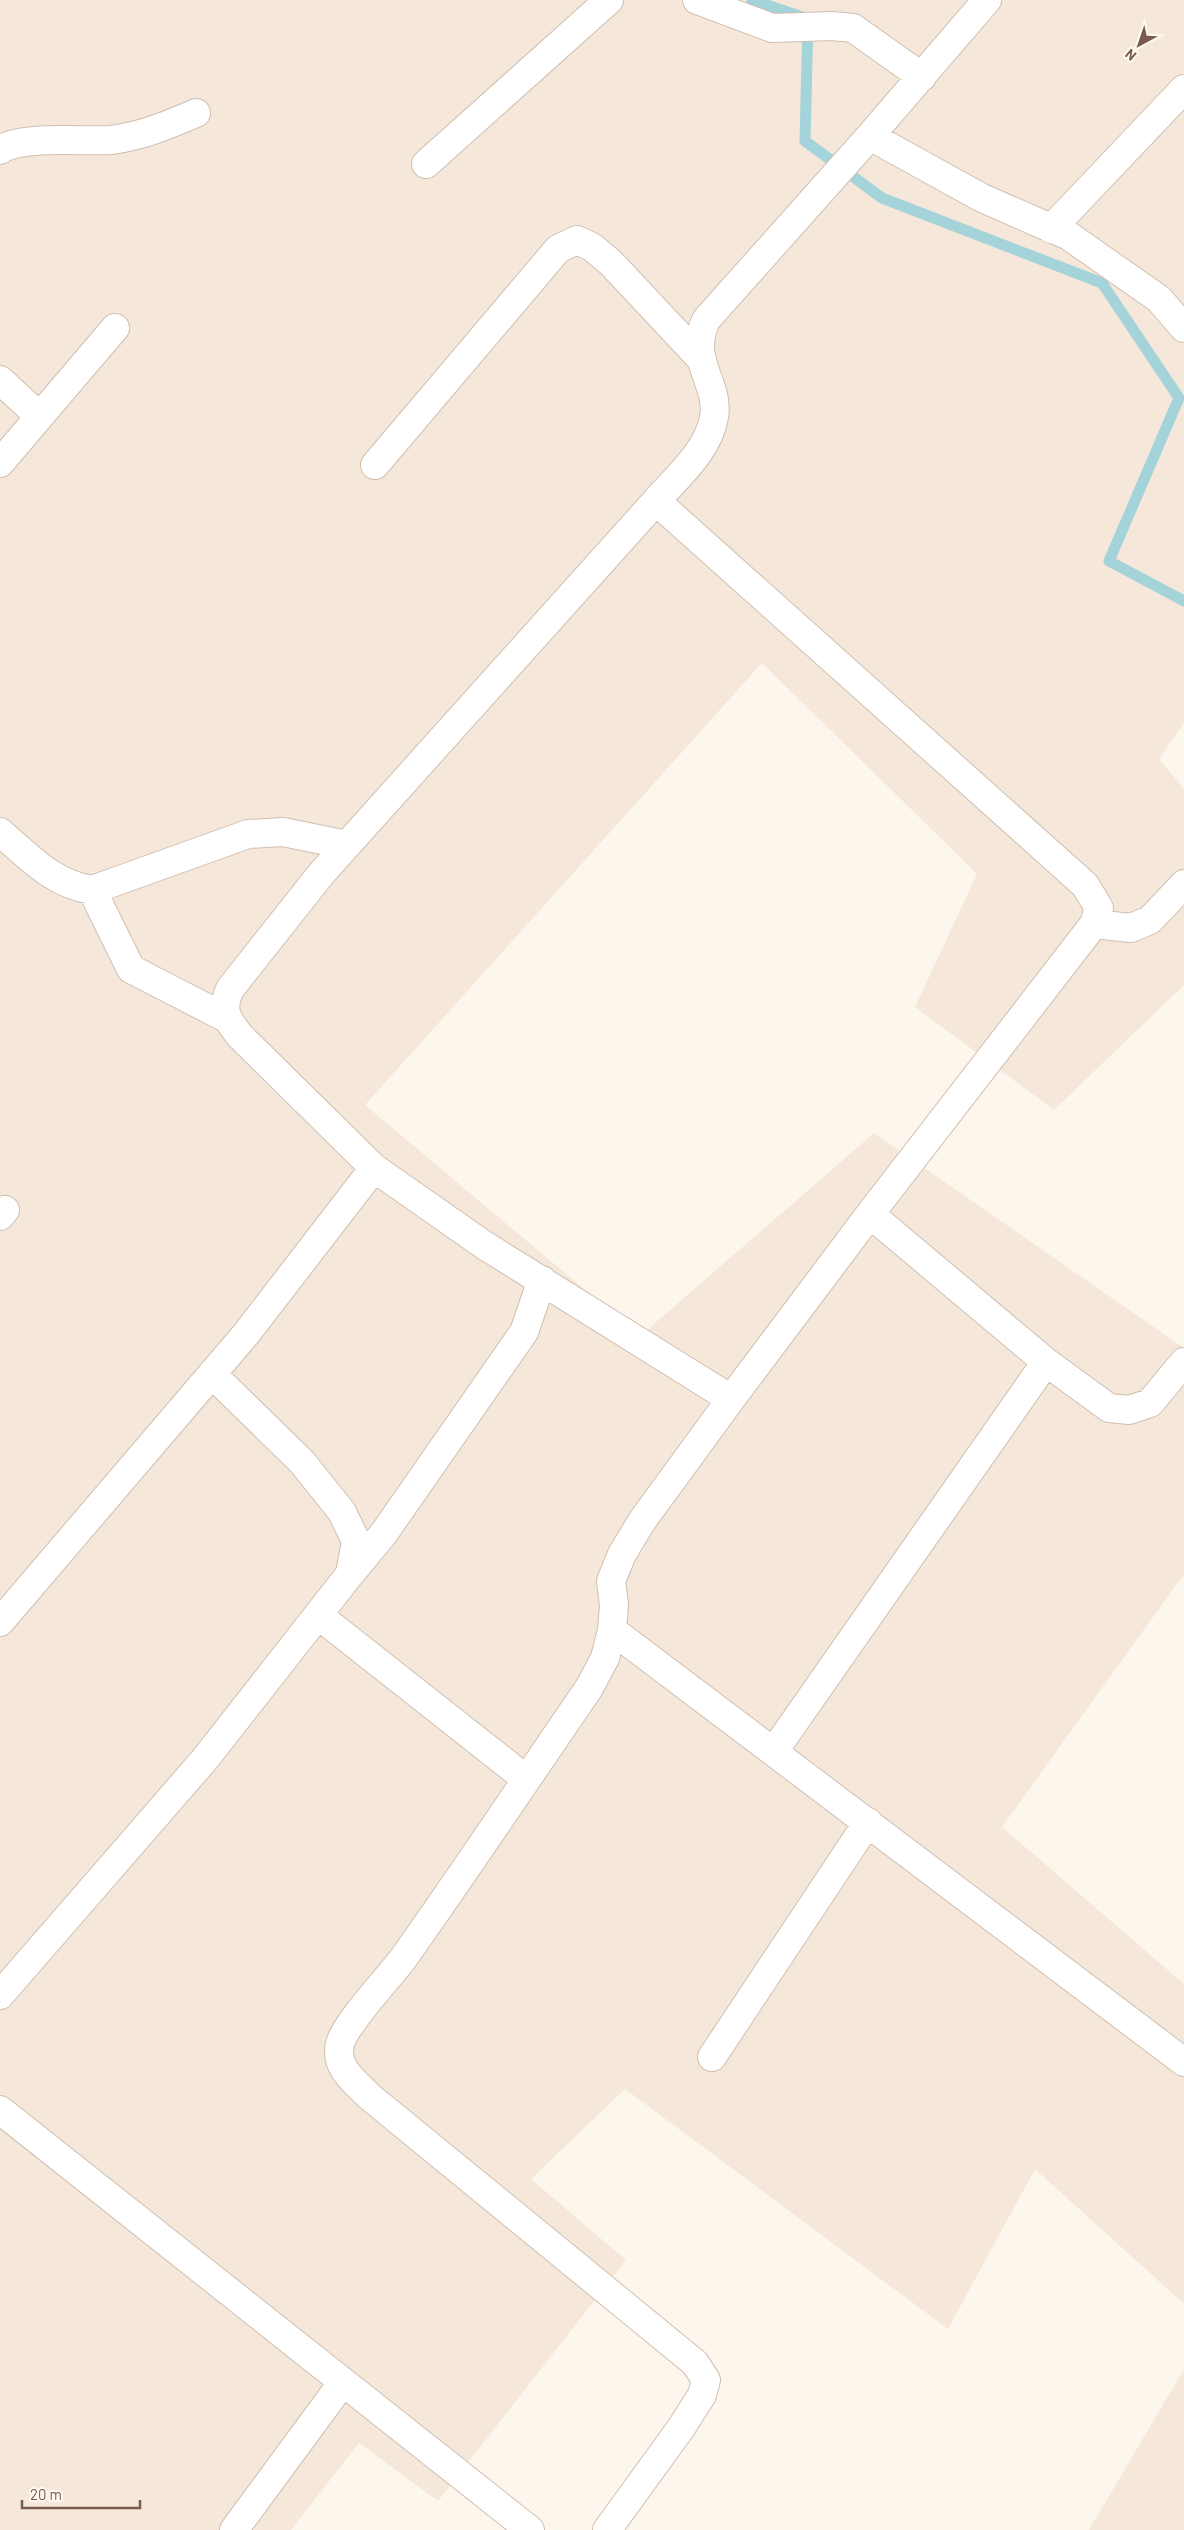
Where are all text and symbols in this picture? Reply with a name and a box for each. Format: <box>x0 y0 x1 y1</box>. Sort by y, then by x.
north arrow <box>1114 20 1164 70</box>
text: N <box>1121 46 1139 65</box>
scale bar <box>22 2478 140 2510</box>
text: 20 m <box>30 2485 62 2503</box>

